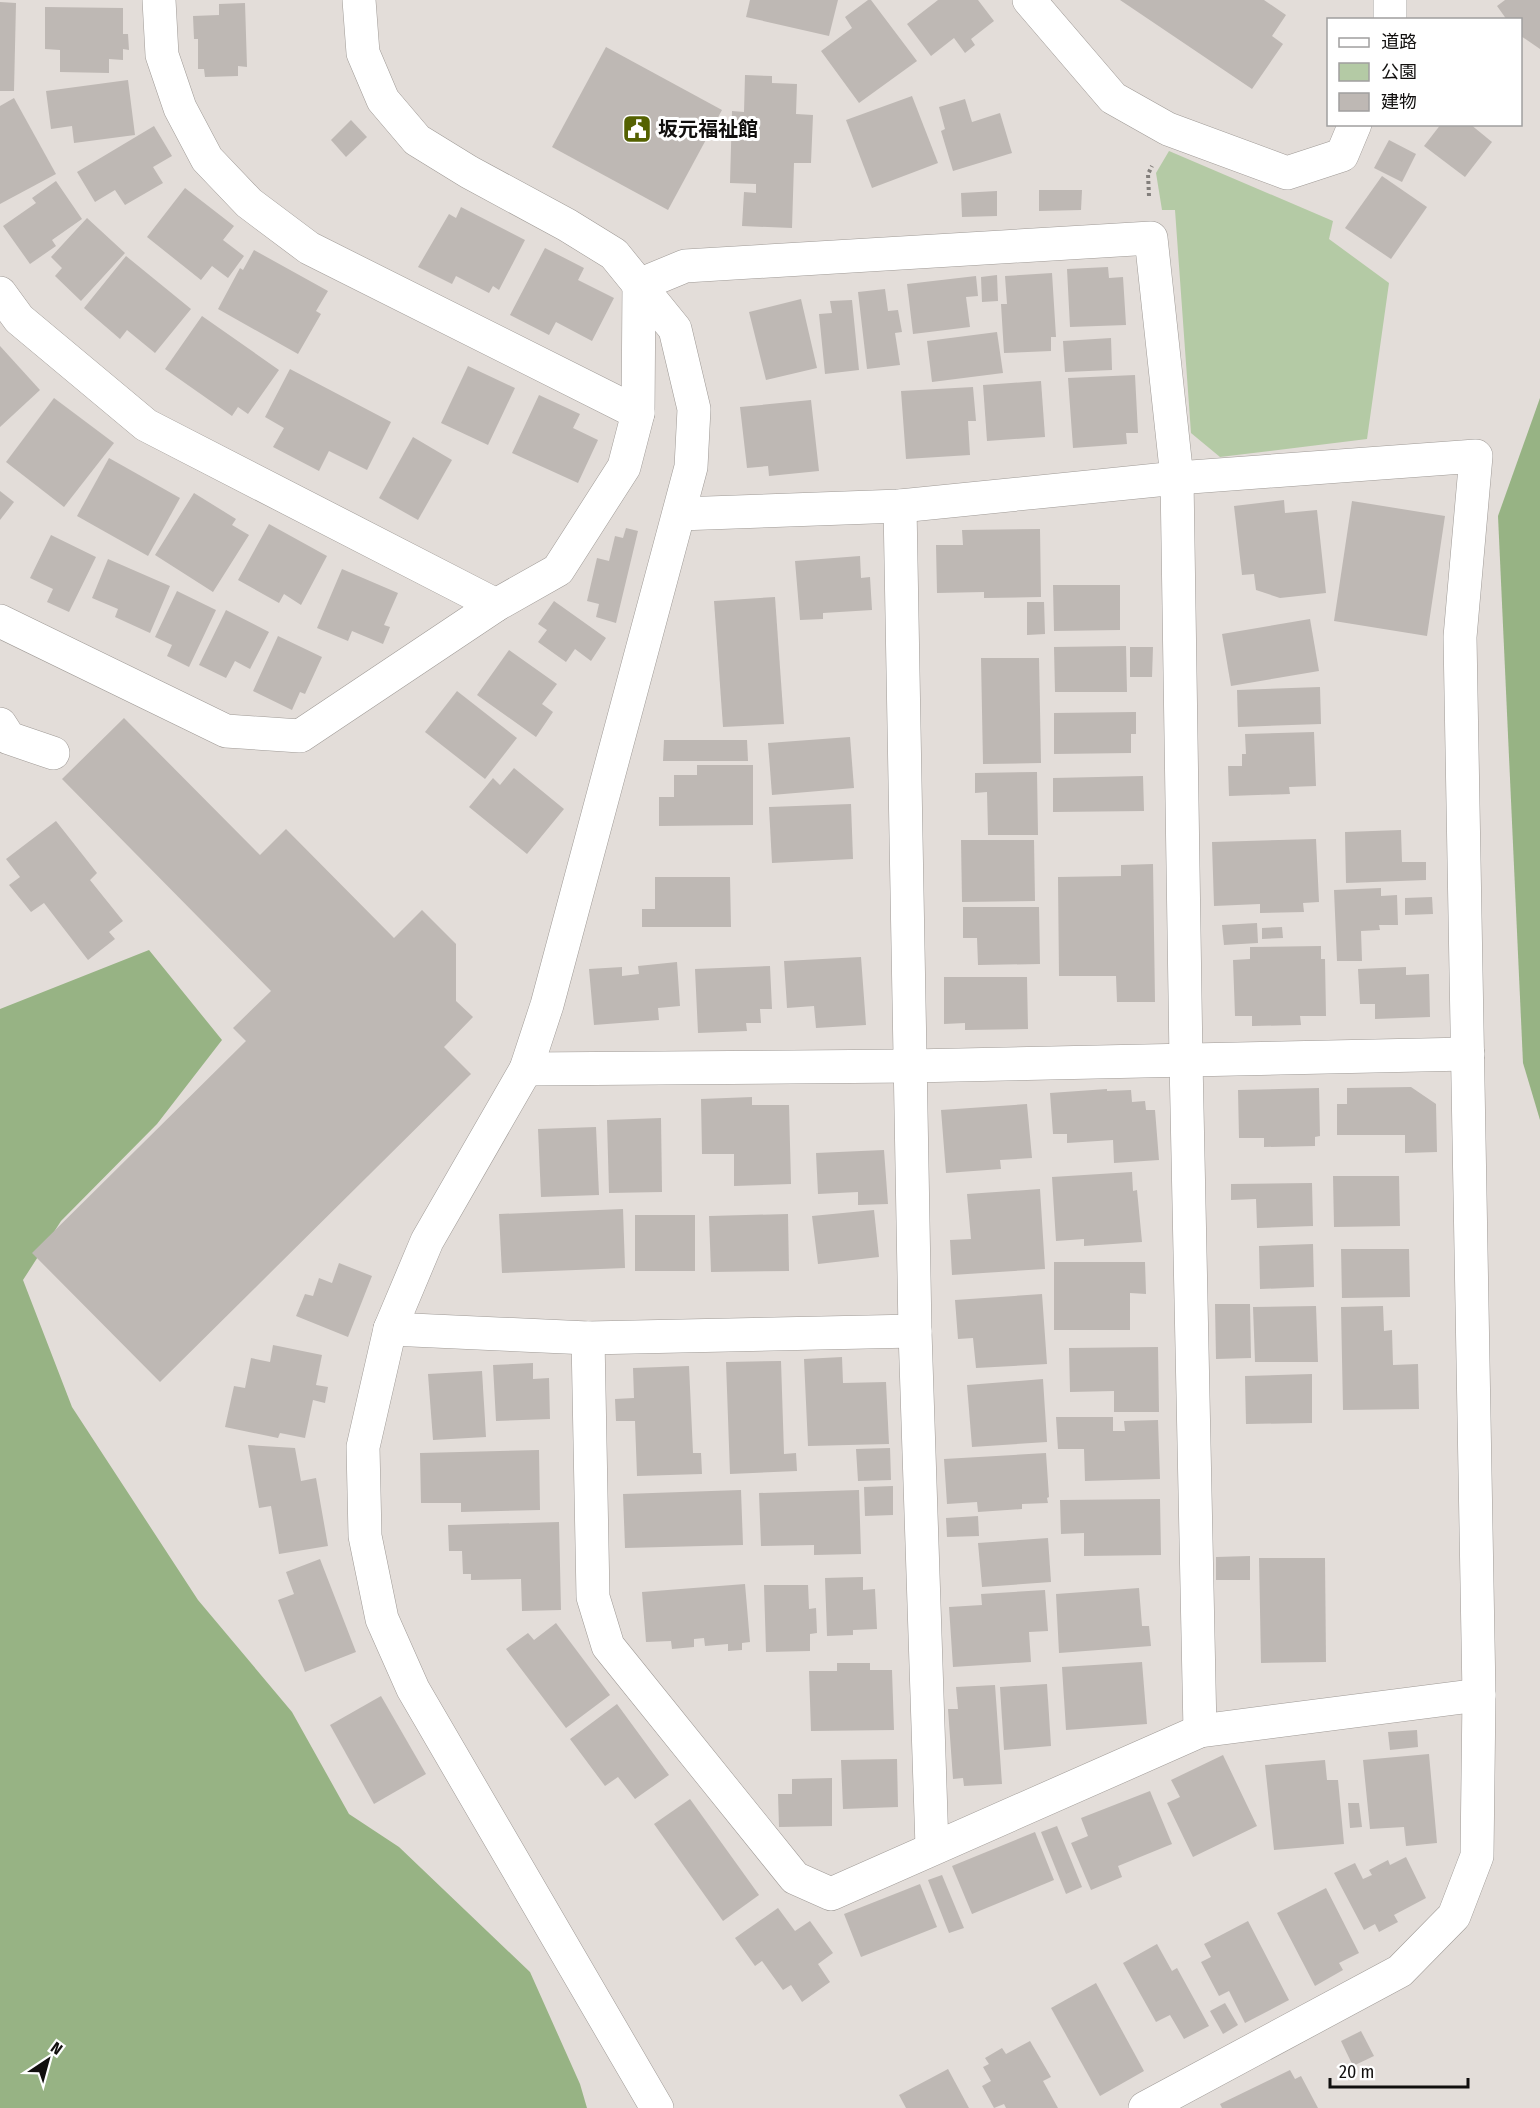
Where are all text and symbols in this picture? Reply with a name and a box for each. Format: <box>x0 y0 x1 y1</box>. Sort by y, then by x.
legend <box>1327 18 1522 126</box>
text: 道路 <box>1381 31 1417 53</box>
text: 公園 <box>1381 61 1417 83</box>
text: 建物 <box>1381 91 1417 113</box>
public building icon: 坂元福祉館 <box>621 113 653 145</box>
place label: 坂元福祉館 <box>658 117 758 141</box>
north arrow <box>18 2030 78 2090</box>
text: N <box>47 2038 66 2059</box>
scale bar <box>1330 2051 1468 2089</box>
text: 20 m <box>1339 2061 1374 2083</box>

